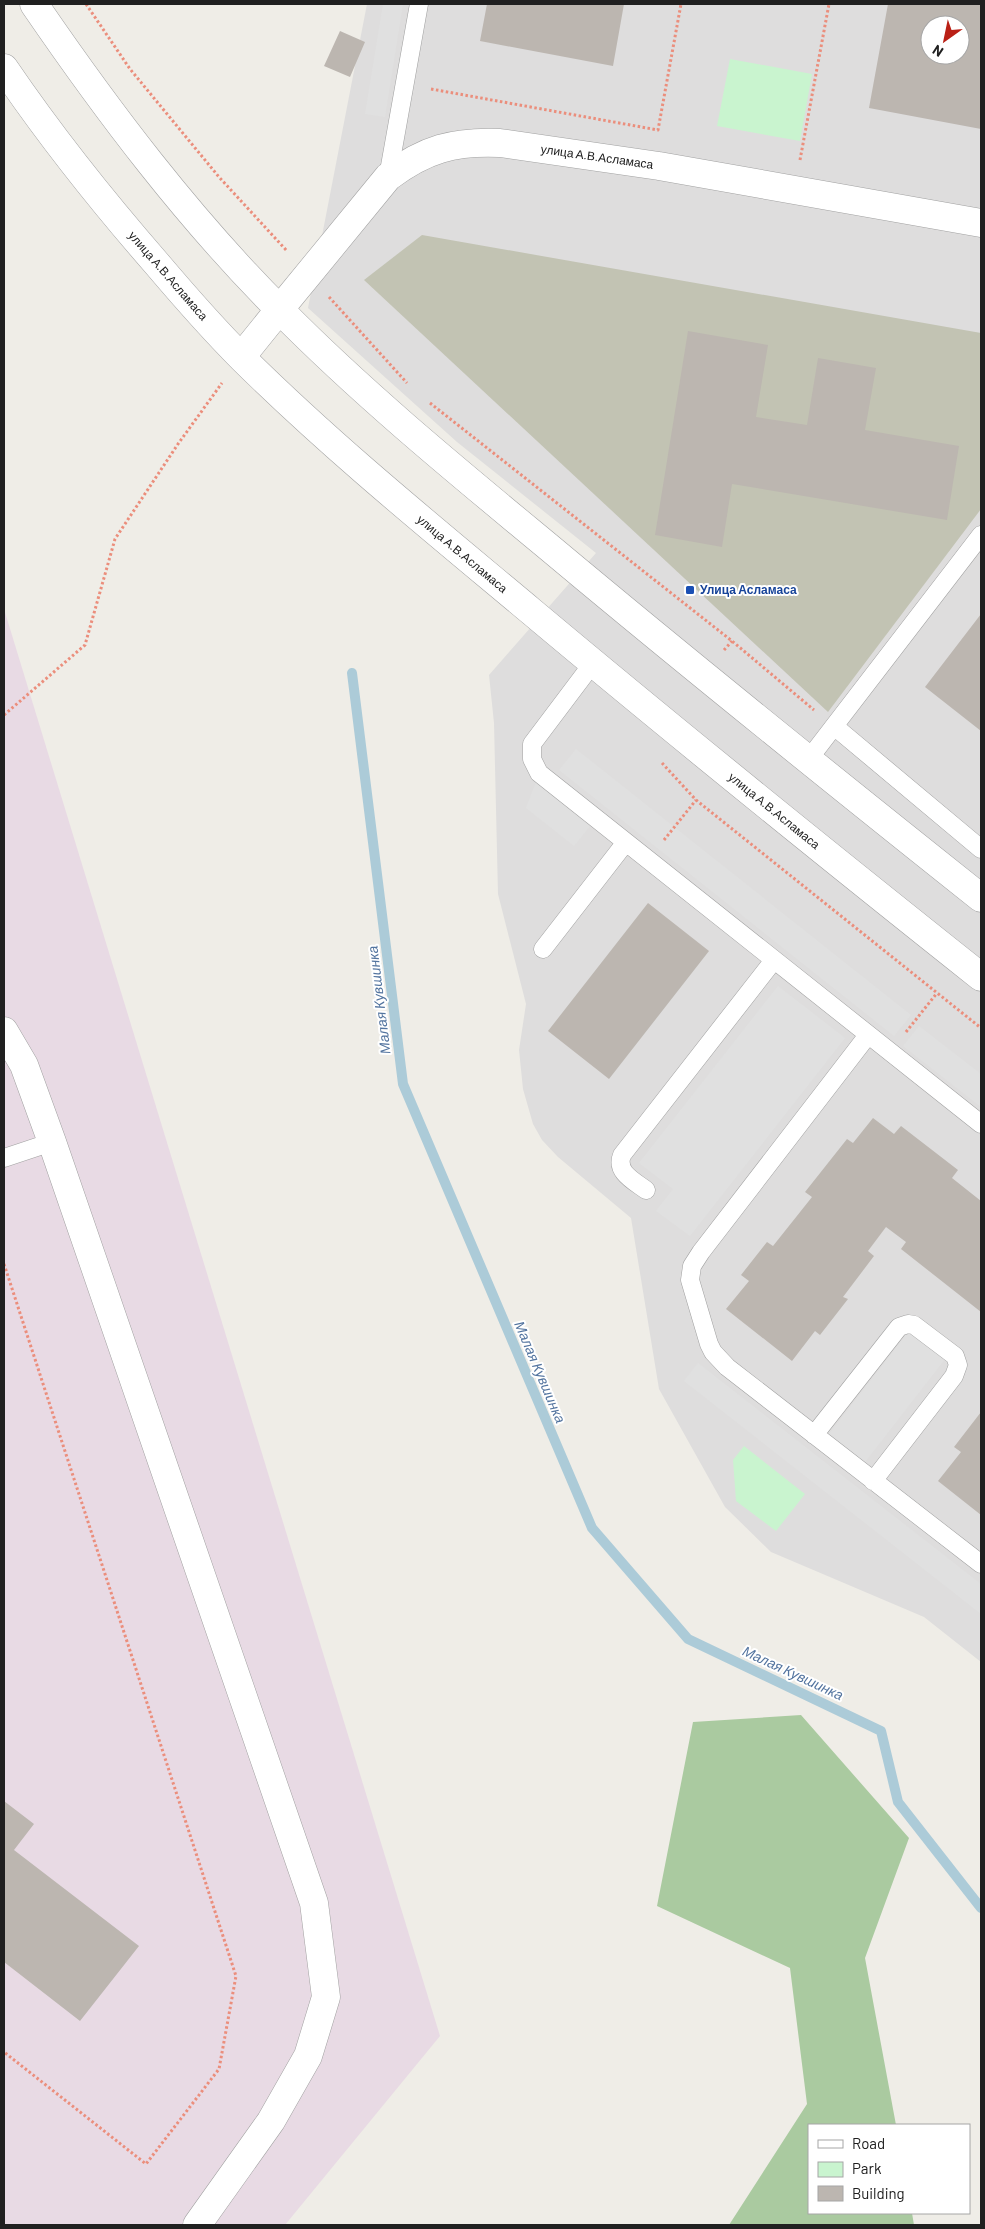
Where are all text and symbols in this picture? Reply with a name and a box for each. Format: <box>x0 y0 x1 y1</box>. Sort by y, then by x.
north arrow <box>920 15 970 65</box>
text: N <box>929 42 946 61</box>
street label: улица А.В.Асламаса <box>540 141 655 172</box>
street label: улица А.В.Асламаса <box>126 228 211 324</box>
street label: улица А.В.Асламаса <box>414 511 511 596</box>
place label: Улица Асламаса <box>700 582 797 597</box>
marker: Улица Асламаса <box>684 584 696 596</box>
street label: улица А.В.Асламаса <box>726 769 823 852</box>
water label: Малая Кувшинка <box>363 945 394 1055</box>
water label: Малая Кувшинка <box>511 1318 570 1426</box>
water label: Малая Кувшинка <box>740 1642 846 1703</box>
legend <box>808 2124 970 2214</box>
text: Road <box>852 2134 885 2152</box>
text: Park <box>852 2159 882 2177</box>
text: Building <box>852 2184 905 2202</box>

